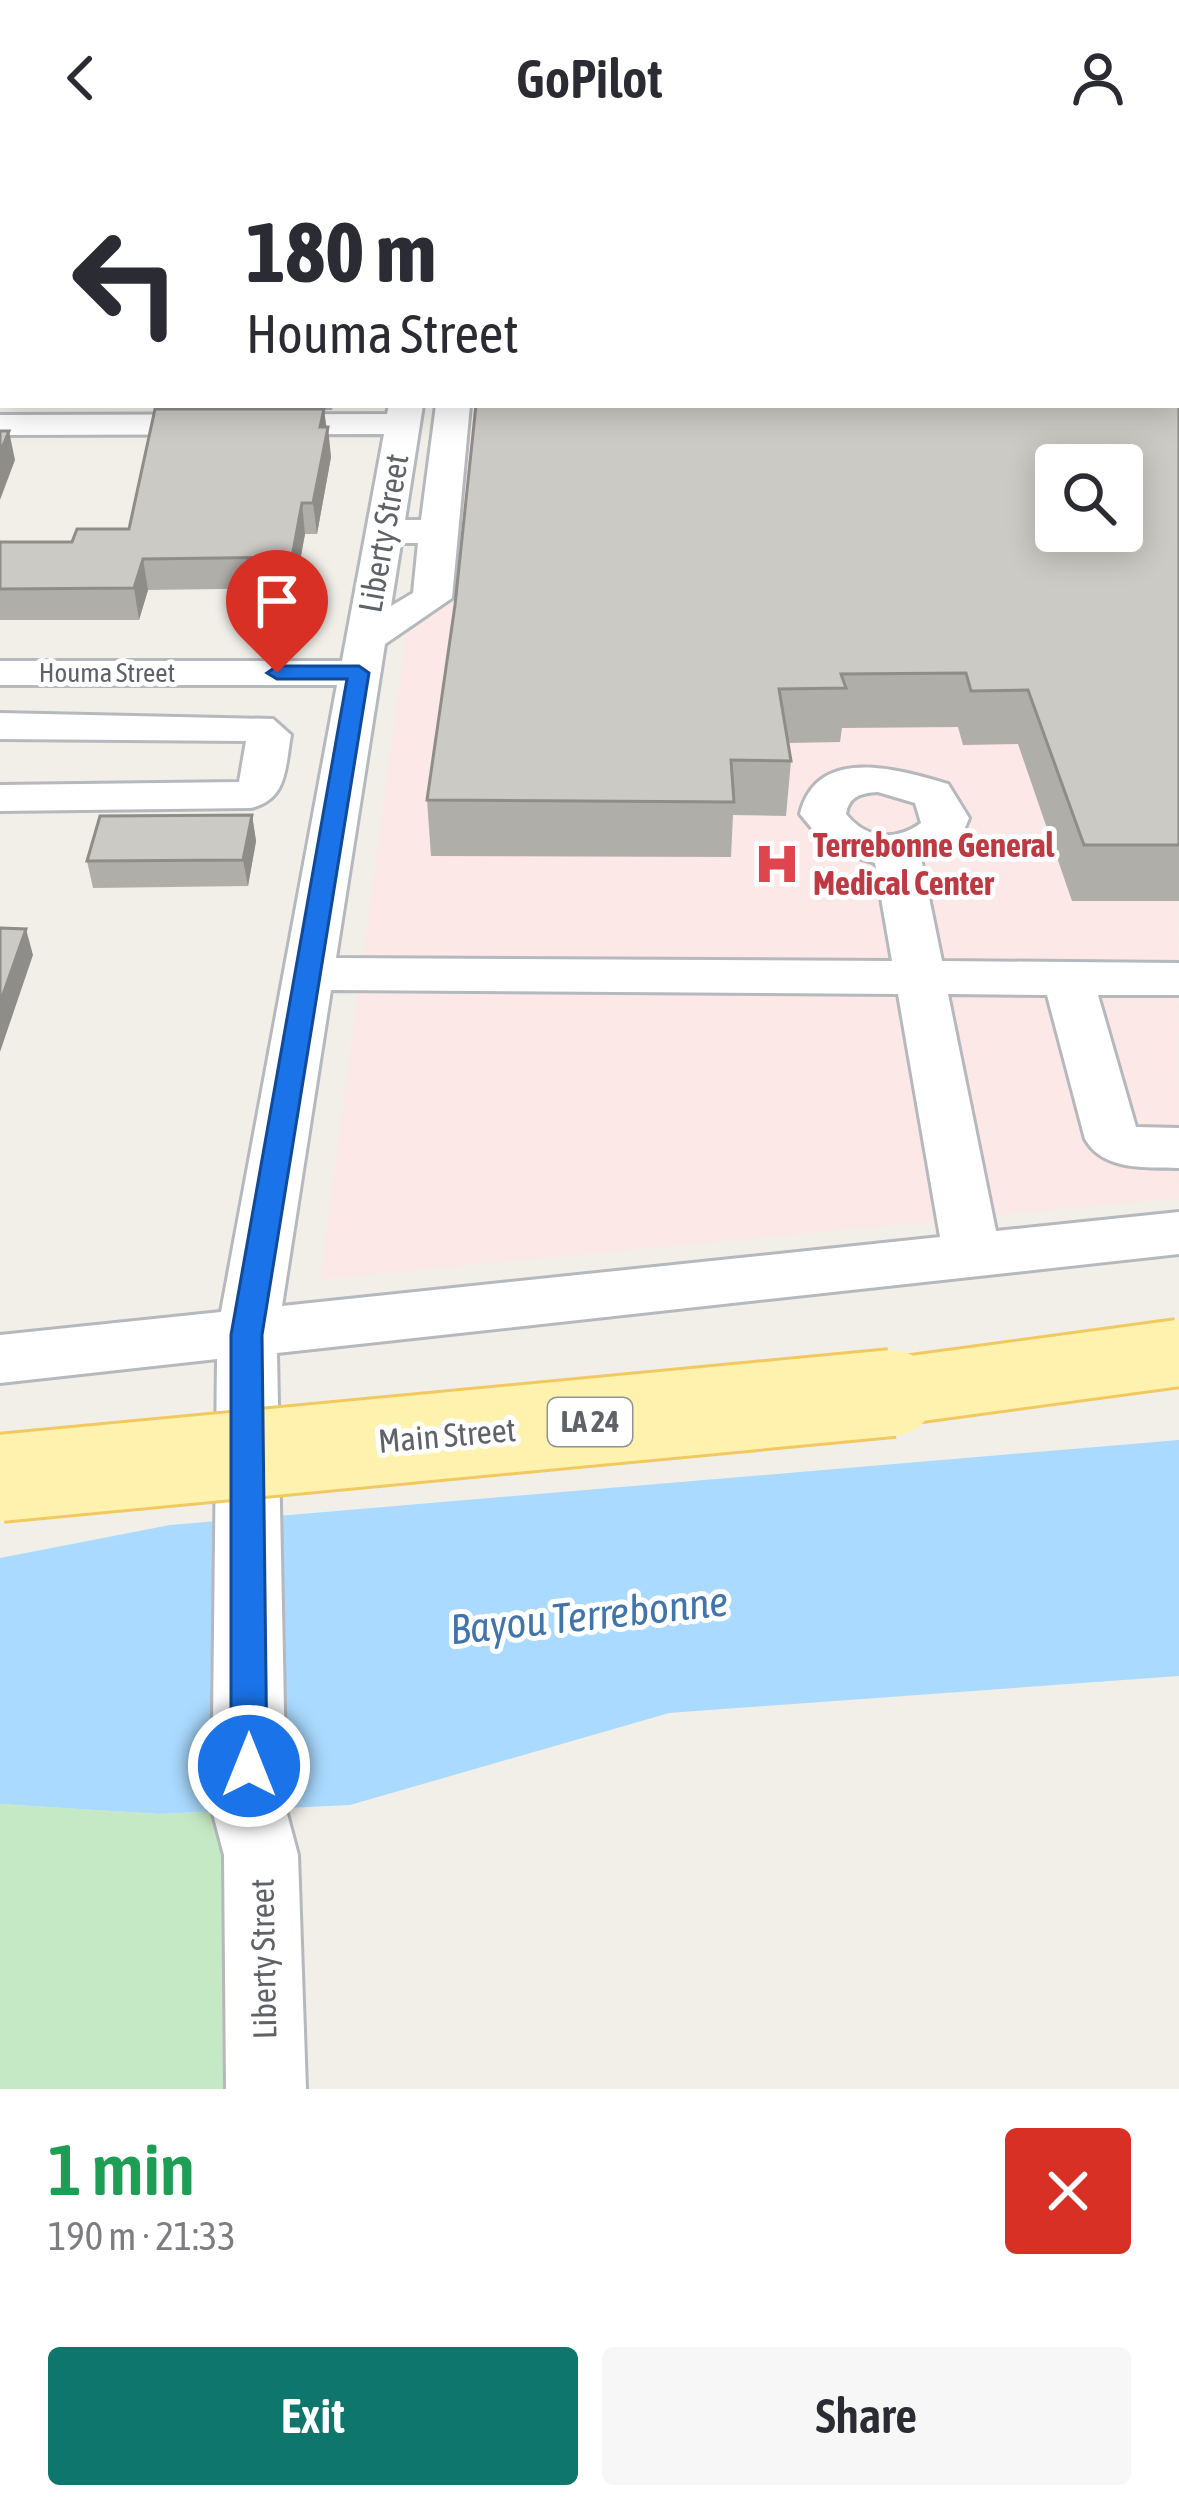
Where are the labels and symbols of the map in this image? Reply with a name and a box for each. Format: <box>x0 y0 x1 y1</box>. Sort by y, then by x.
street label: Liberty Street <box>350 451 416 615</box>
pin <box>226 550 328 673</box>
street label: Houma Street <box>39 657 175 688</box>
place label: Terrebonne General Medical Center <box>813 826 1055 902</box>
hospital icon: Terrebonne General Medical Center <box>752 839 802 889</box>
road number: LA 24 <box>548 1398 632 1446</box>
street label: Main Street <box>377 1410 517 1460</box>
water label: Bayou Terrebonne <box>448 1577 730 1653</box>
position arrow <box>186 1703 312 1829</box>
street label: Liberty Street <box>243 1878 283 2040</box>

